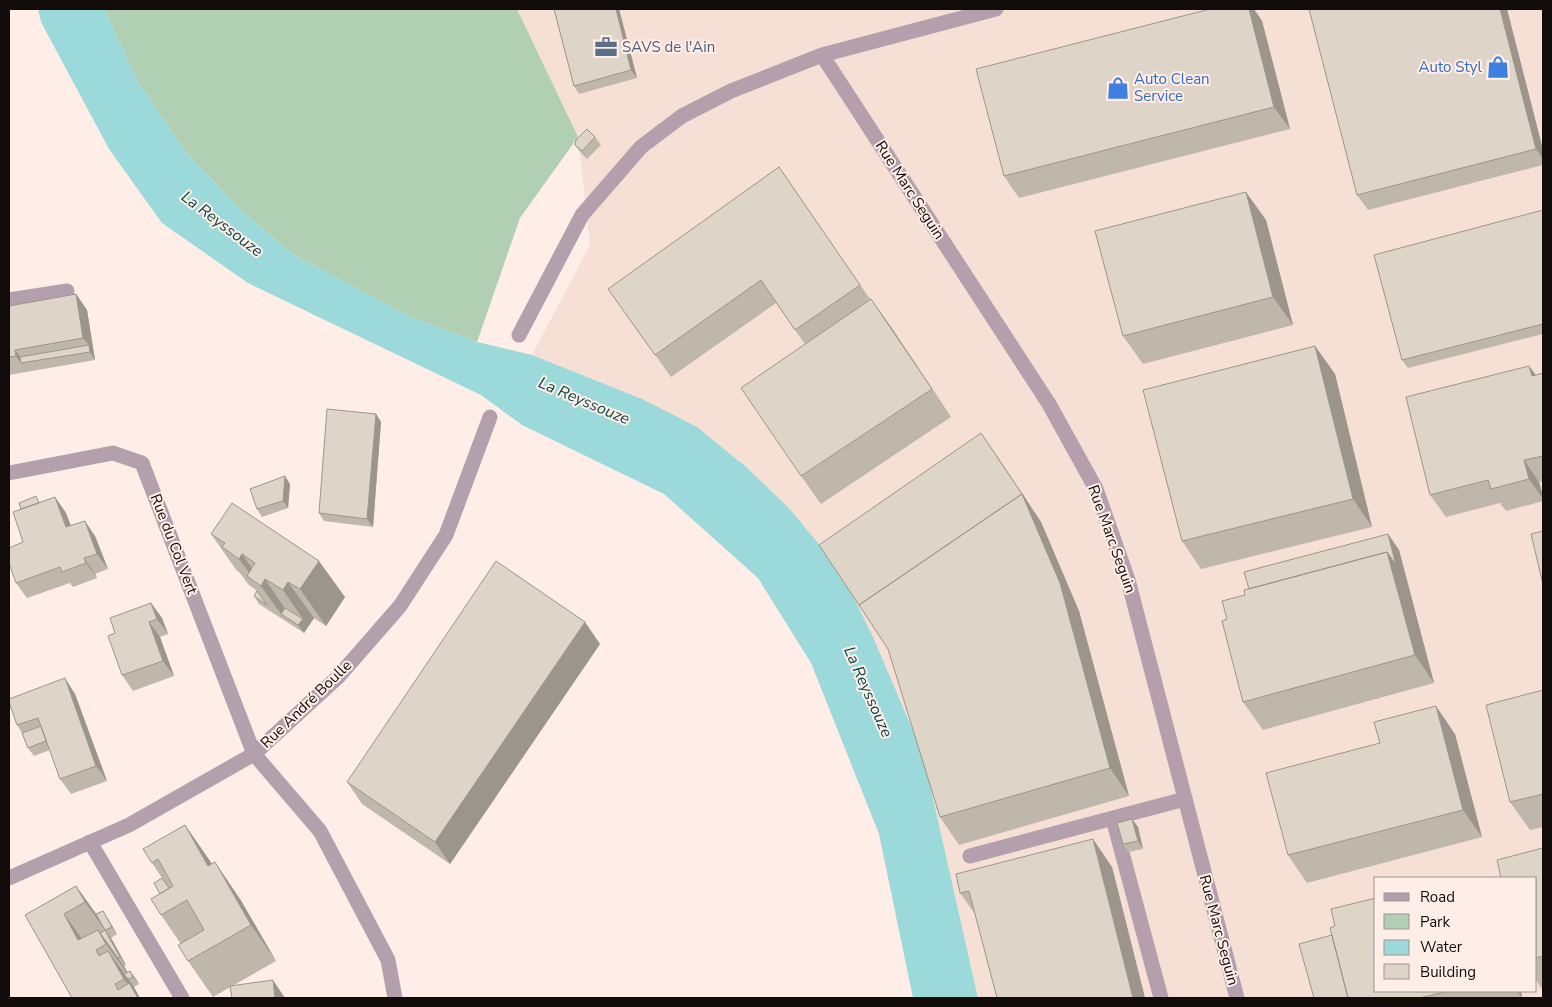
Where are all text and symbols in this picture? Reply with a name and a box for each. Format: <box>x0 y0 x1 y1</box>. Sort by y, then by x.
office icon: SAVS de l'Ain <box>593 34 619 60</box>
place label: SAVS de l'Ain <box>622 37 715 57</box>
shop icon: Auto Styl <box>1485 54 1511 80</box>
place label: Auto Styl <box>1419 57 1483 77</box>
place label: Auto Clean Service <box>1134 69 1210 106</box>
shop icon: Auto Clean Service <box>1105 75 1131 101</box>
street label: Rue Marc Seguin <box>871 137 949 243</box>
water label: La Reyssouze <box>177 186 268 262</box>
water label: La Reyssouze <box>535 372 634 430</box>
street label: Rue Marc Seguin <box>1083 482 1141 596</box>
street label: Rue du Col Vert <box>146 491 203 598</box>
water label: La Reyssouze <box>838 643 898 741</box>
street label: Rue André Boulle <box>256 655 356 753</box>
street label: Rue Marc Seguin <box>1195 873 1243 987</box>
legend <box>1374 877 1537 992</box>
text: Road <box>1420 887 1455 907</box>
text: Park <box>1420 912 1450 932</box>
text: Water <box>1420 937 1463 957</box>
text: Building <box>1420 962 1476 982</box>

